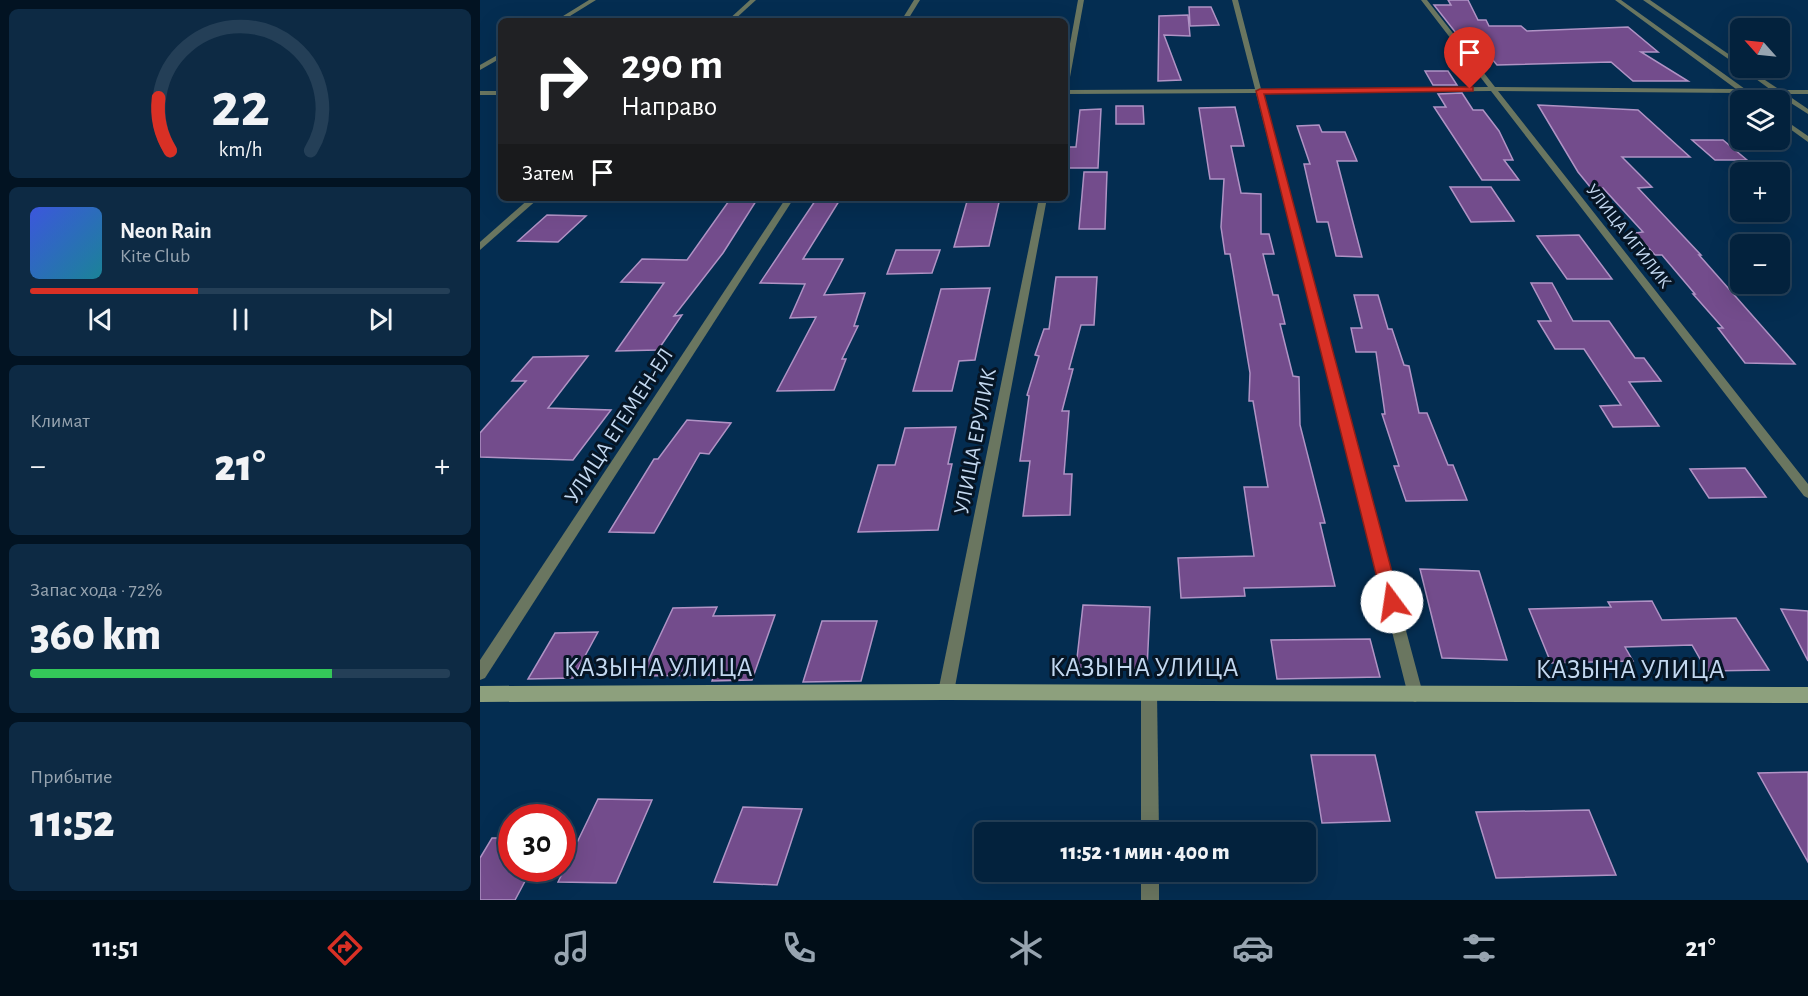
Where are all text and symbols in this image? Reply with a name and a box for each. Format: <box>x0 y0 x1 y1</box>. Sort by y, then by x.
north arrow <box>1730 18 1790 78</box>
map controls <box>1730 18 1790 294</box>
pin <box>1444 27 1495 89</box>
icon: arrive <box>1453 36 1486 69</box>
icon: right <box>522 42 600 120</box>
text: 290 m <box>621 44 723 86</box>
text: 22 <box>211 75 269 137</box>
button: layers <box>1730 90 1790 150</box>
text: Направо <box>621 93 717 120</box>
text: km/h <box>218 139 262 160</box>
icon: arrive <box>586 156 619 189</box>
text: Затем <box>522 162 574 184</box>
button: + <box>1730 162 1790 222</box>
street label: УЛИЦА ИГИЛИК <box>1582 181 1675 292</box>
text: Neon Rain <box>120 220 212 242</box>
button: − <box>1730 234 1790 294</box>
text: Kite Club <box>120 246 190 266</box>
icon: previous <box>84 303 117 336</box>
icon: pause <box>224 303 257 336</box>
icon: next <box>364 303 397 336</box>
street label: УЛИЦА ЕГЕМЕН-ЕЛ <box>560 344 677 507</box>
street label: УЛИЦА ЕРУЛИК <box>950 366 1000 516</box>
text: Климат <box>30 411 90 431</box>
text: 21° <box>214 444 266 489</box>
text: − <box>30 450 46 483</box>
text: + <box>434 450 450 483</box>
position arrow <box>1360 570 1424 634</box>
text: Запас хода · 72% <box>30 580 162 600</box>
text: 360 km <box>30 613 161 658</box>
street label: КАЗЫНА УЛИЦА <box>563 654 753 681</box>
street label: КАЗЫНА УЛИЦА <box>1049 654 1239 681</box>
street label: КАЗЫНА УЛИЦА <box>1535 656 1725 683</box>
text: Прибытие <box>30 767 112 787</box>
text: 11:52 <box>30 800 115 845</box>
speed limit sign: 30 <box>498 804 576 882</box>
text: 11:52 · 1 мин · 400 m <box>1060 841 1230 863</box>
icon: directions <box>324 927 366 969</box>
icon: music <box>551 927 593 969</box>
icon: phone <box>778 927 820 969</box>
icon: climate <box>1005 927 1047 969</box>
icon: car <box>1232 927 1274 969</box>
icon: filters <box>1458 927 1500 969</box>
text: 11:51 <box>92 934 139 961</box>
text: 21° <box>1685 934 1716 961</box>

